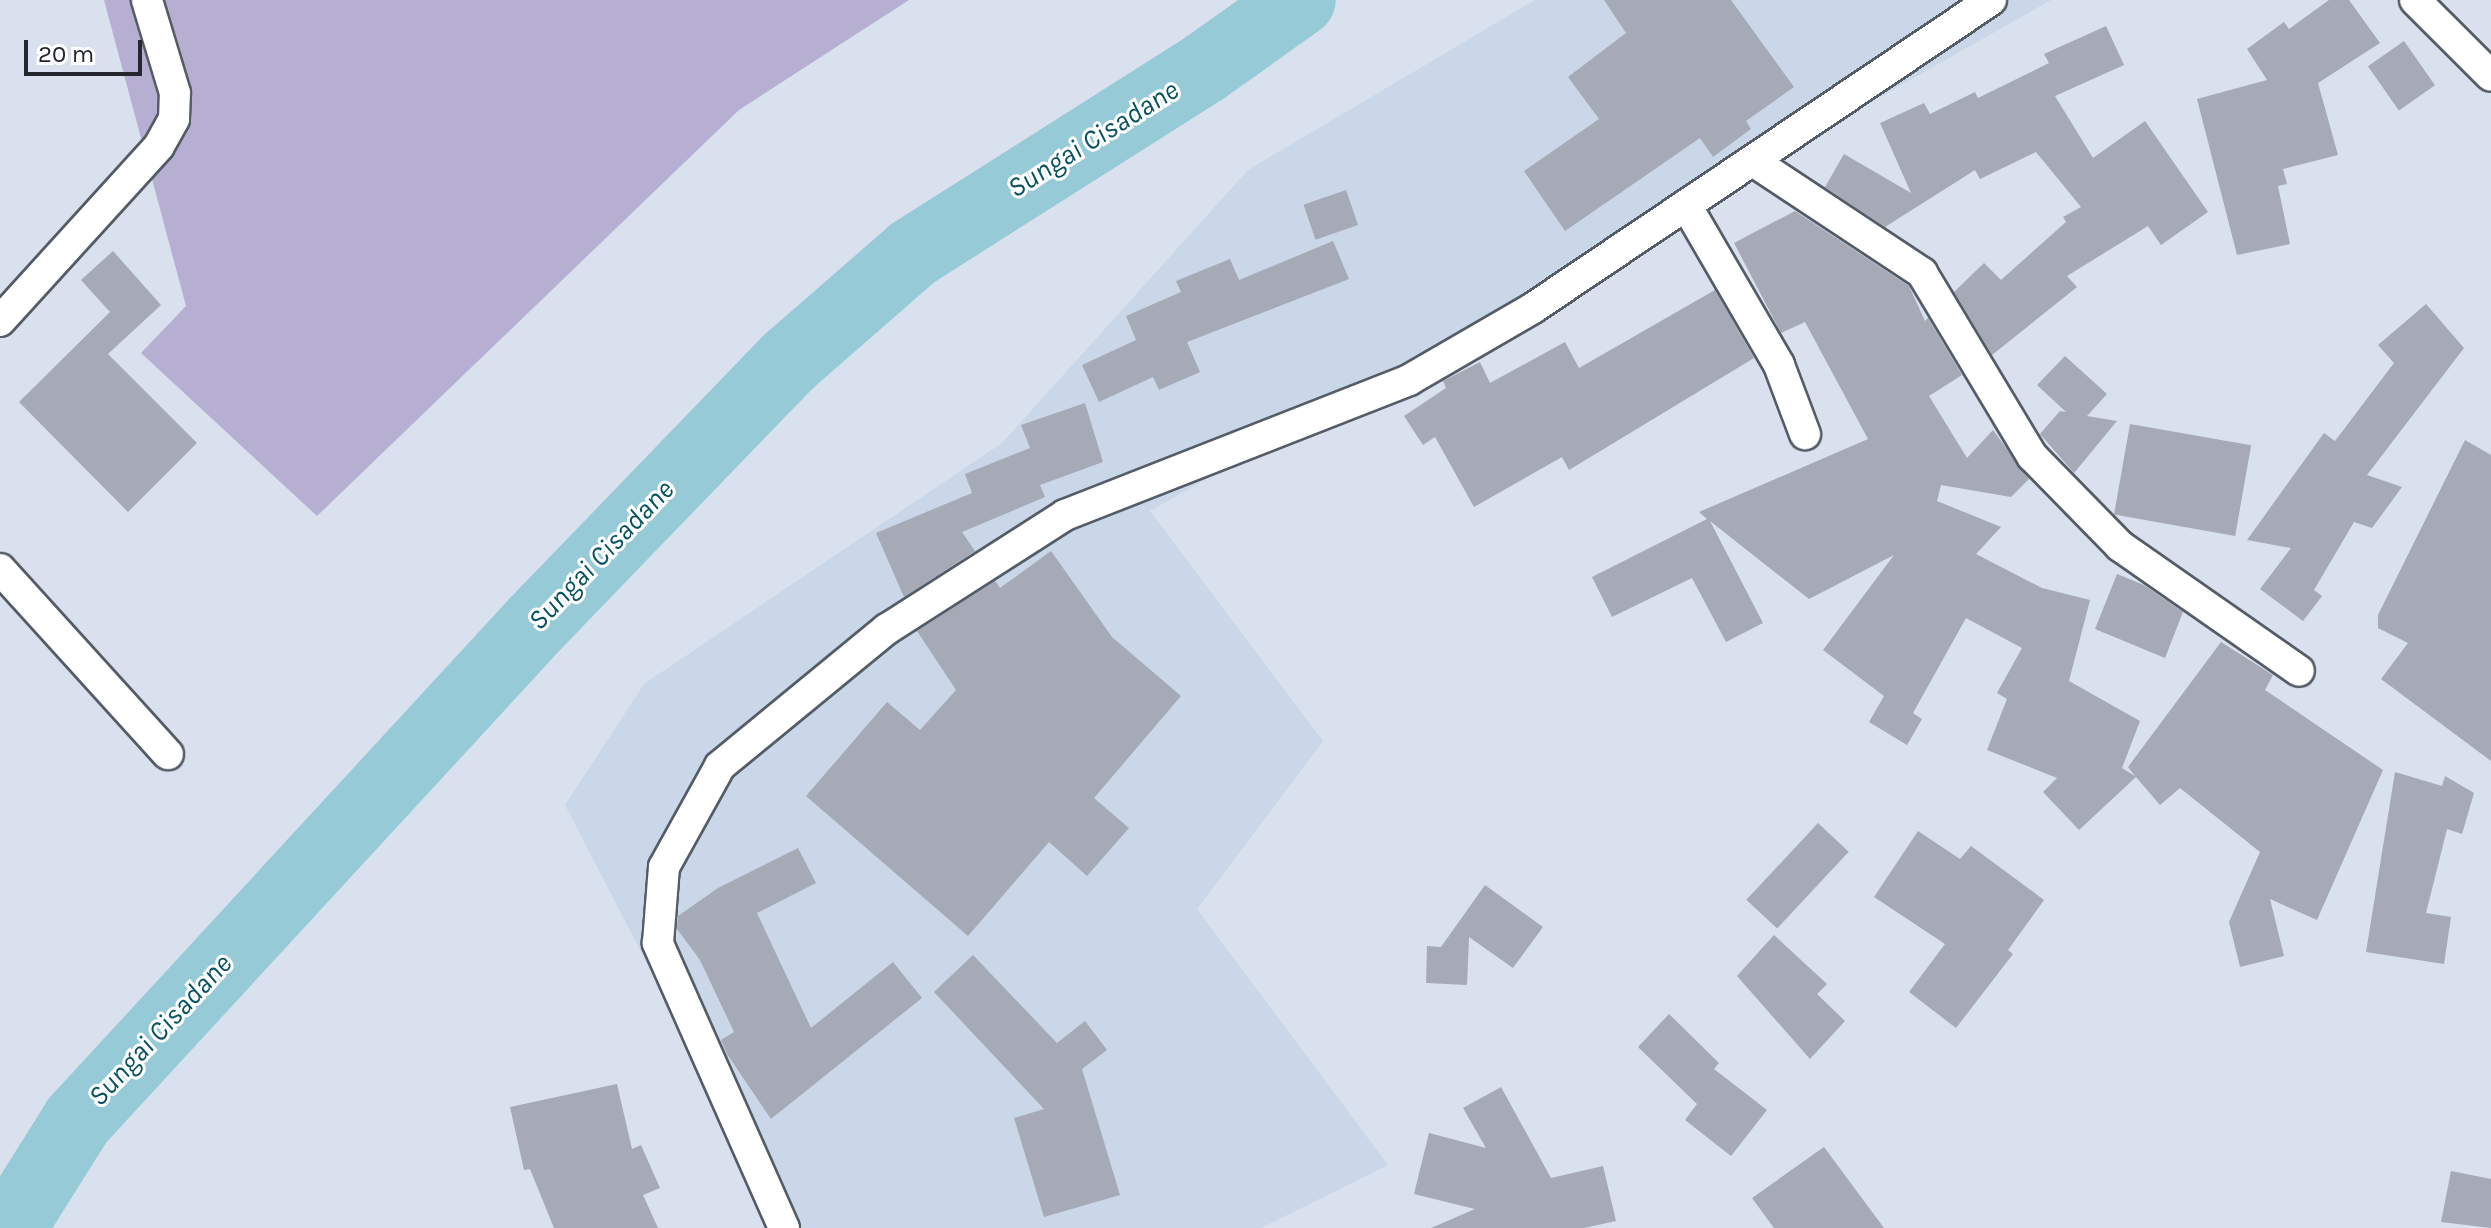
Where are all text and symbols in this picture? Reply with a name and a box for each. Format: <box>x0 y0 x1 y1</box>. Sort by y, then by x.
scale bar <box>28 24 146 74</box>
text: 20 m <box>38 40 94 68</box>
water label: Sungai Cisadane <box>1001 73 1185 205</box>
water label: Sungai Cisadane <box>521 473 681 637</box>
water label: Sungai Cisadane <box>81 947 239 1113</box>

